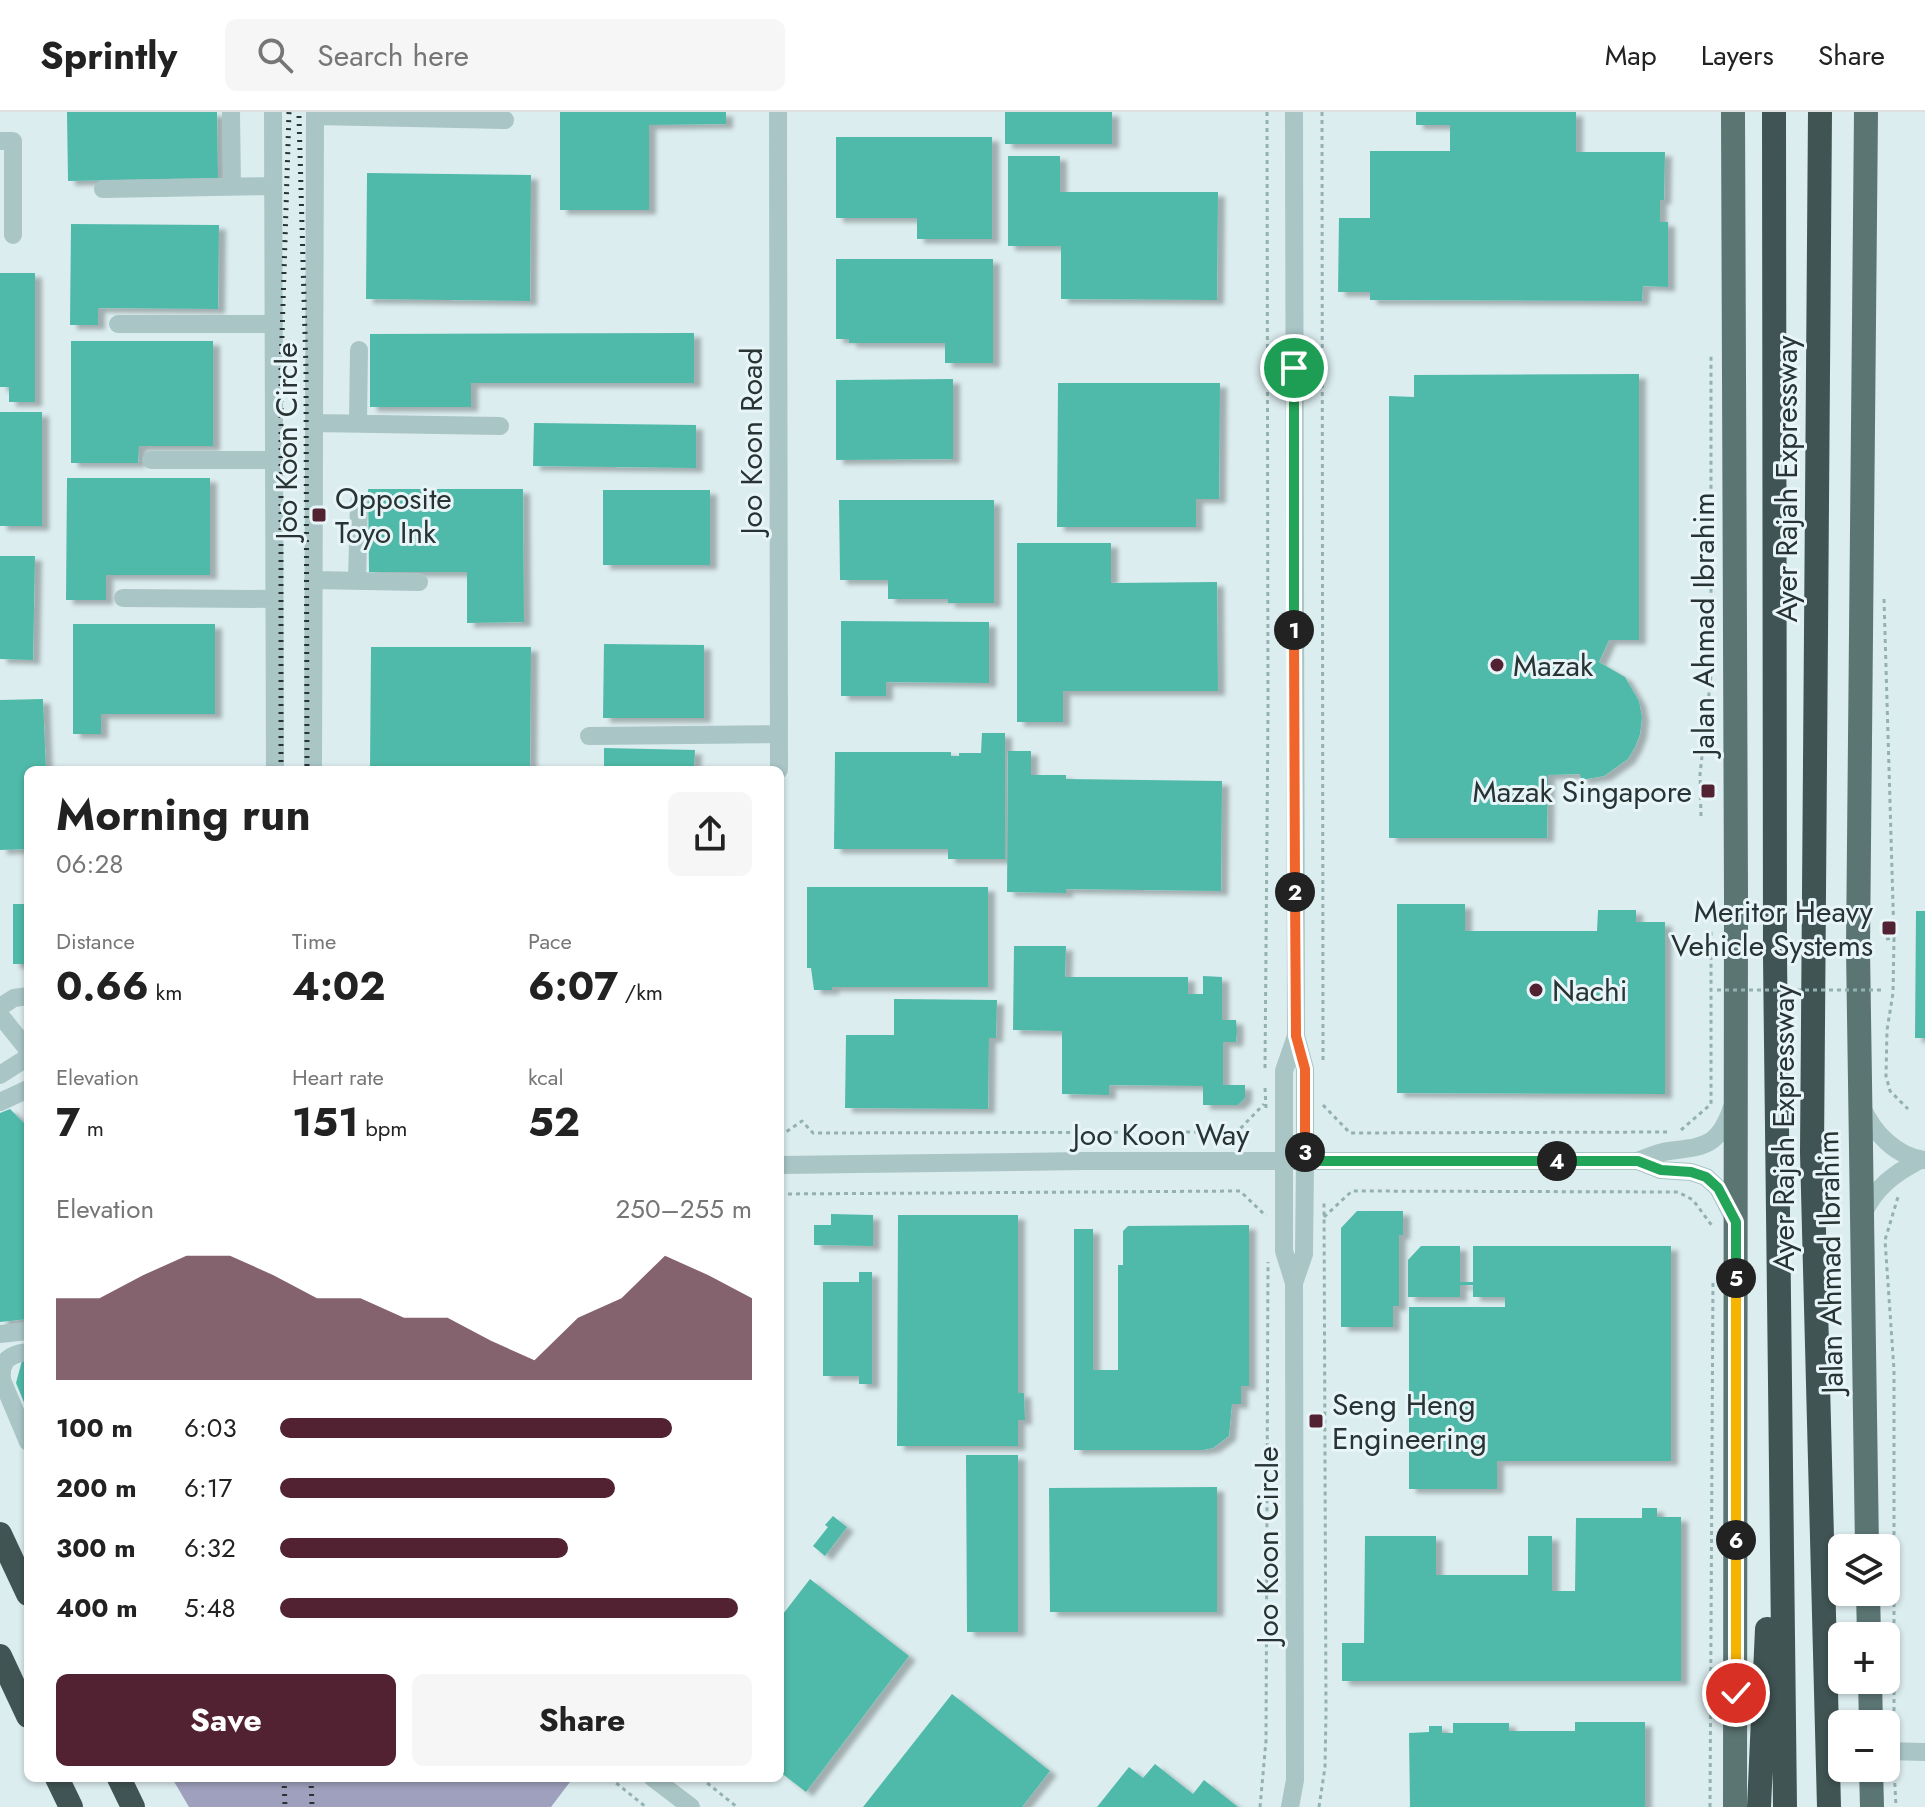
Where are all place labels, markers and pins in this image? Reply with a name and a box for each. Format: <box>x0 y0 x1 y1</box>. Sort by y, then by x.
pin <box>1260 334 1328 402</box>
place label: Opposite Toyo Ink <box>335 477 452 554</box>
marker: Opposite Toyo Ink <box>310 506 328 524</box>
pin: 1 <box>1274 610 1314 650</box>
place label: Mazak <box>1513 644 1594 687</box>
marker: Mazak <box>1488 656 1506 674</box>
place label: Mazak Singapore <box>1473 770 1692 813</box>
marker: Mazak Singapore <box>1699 782 1717 800</box>
pin: 2 <box>1275 872 1315 912</box>
place label: Meritor Heavy Vehicle Systems <box>1671 890 1874 967</box>
marker: Meritor Heavy Vehicle Systems <box>1880 919 1898 937</box>
place label: Nachi <box>1552 969 1628 1012</box>
marker: Nachi <box>1527 981 1545 999</box>
pin: 3 <box>1285 1132 1325 1172</box>
pin: 4 <box>1537 1141 1577 1181</box>
pin: 5 <box>1716 1258 1756 1298</box>
place label: Seng Heng Engineering <box>1332 1383 1487 1460</box>
marker: Seng Heng Engineering <box>1307 1412 1325 1430</box>
pin: 6 <box>1716 1520 1756 1560</box>
pin <box>1702 1659 1770 1727</box>

